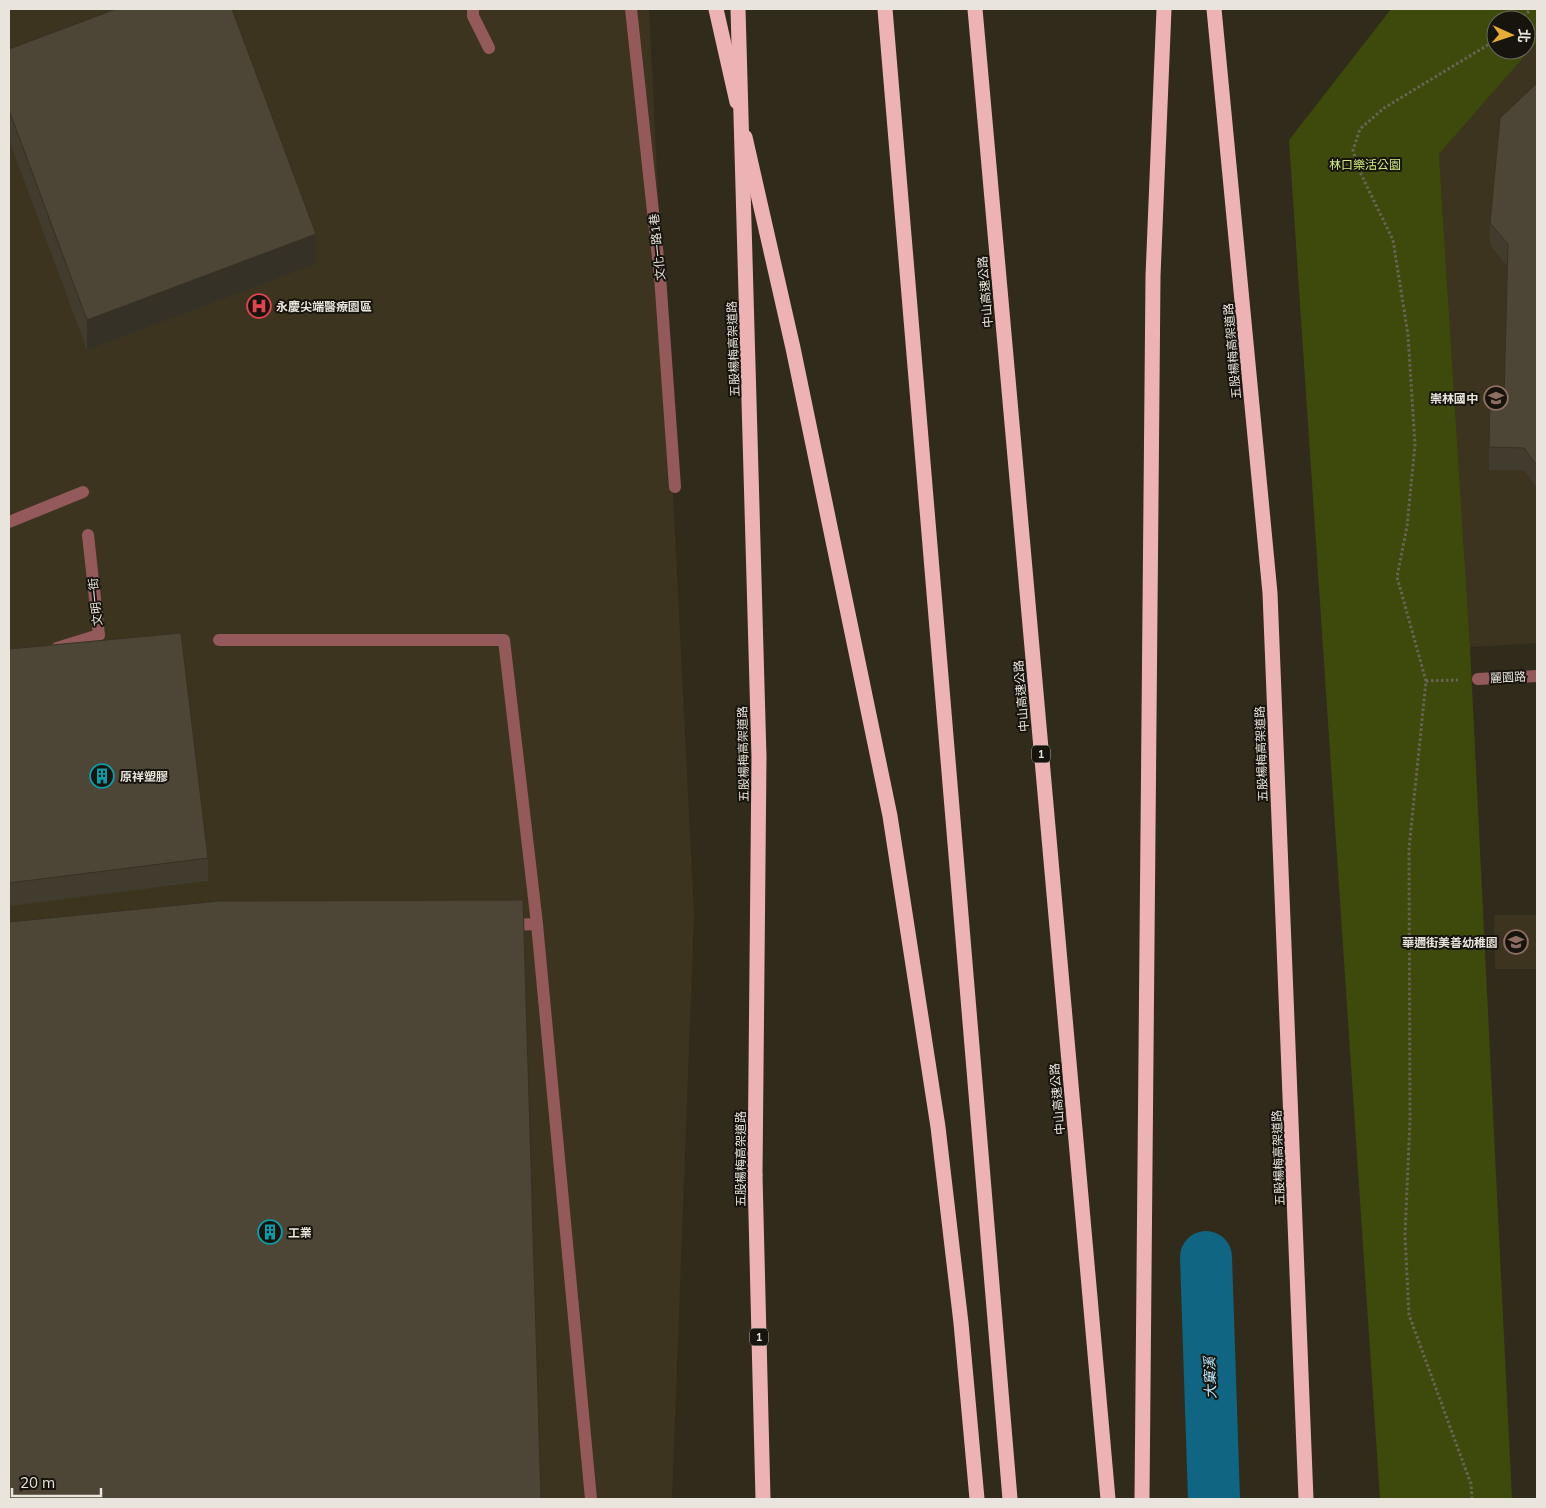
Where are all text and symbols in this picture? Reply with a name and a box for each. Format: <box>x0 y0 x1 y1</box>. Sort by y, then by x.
north arrow <box>1486 10 1536 60</box>
text: 北 <box>1515 28 1533 43</box>
park label: 林口樂活公園 <box>1329 157 1401 172</box>
street label: 文化一路1巷 <box>646 213 668 281</box>
street label: 中山高速公路 <box>974 255 996 329</box>
hospital icon: 永慶尖端醫療園區 <box>246 293 272 319</box>
place label: 永慶尖端醫療園區 <box>276 299 372 314</box>
street label: 五股楊梅高架道路 <box>724 301 742 397</box>
street label: 五股楊梅高架道路 <box>1220 303 1244 399</box>
school or university icon: 崇林國中 <box>1483 385 1509 411</box>
place label: 崇林國中 <box>1430 391 1478 406</box>
street label: 文明一街 <box>85 577 105 627</box>
street label: 中山高速公路 <box>1010 659 1032 733</box>
street label: 麗園路 <box>1490 669 1526 685</box>
street label: 五股楊梅高架道路 <box>735 706 751 802</box>
street label: 五股楊梅高架道路 <box>1252 706 1270 802</box>
road number: 1 <box>1032 746 1050 762</box>
building icon: 原祥塑膠 <box>89 763 115 789</box>
place label: 原祥塑膠 <box>120 769 168 784</box>
school or university icon: 華邇街美善幼稚園 <box>1503 929 1529 955</box>
place label: 華邇街美善幼稚園 <box>1402 935 1498 950</box>
street label: 中山高速公路 <box>1046 1062 1068 1136</box>
street label: 五股楊梅高架道路 <box>1269 1110 1287 1206</box>
street label: 五股楊梅高架道路 <box>733 1111 748 1207</box>
building icon: 工業 <box>257 1219 283 1245</box>
place label: 工業 <box>288 1225 312 1240</box>
road number: 1 <box>750 1328 768 1345</box>
water label: 大窠溪 <box>1200 1355 1220 1399</box>
scale bar <box>12 1466 101 1498</box>
text: 20 m <box>20 1473 55 1492</box>

